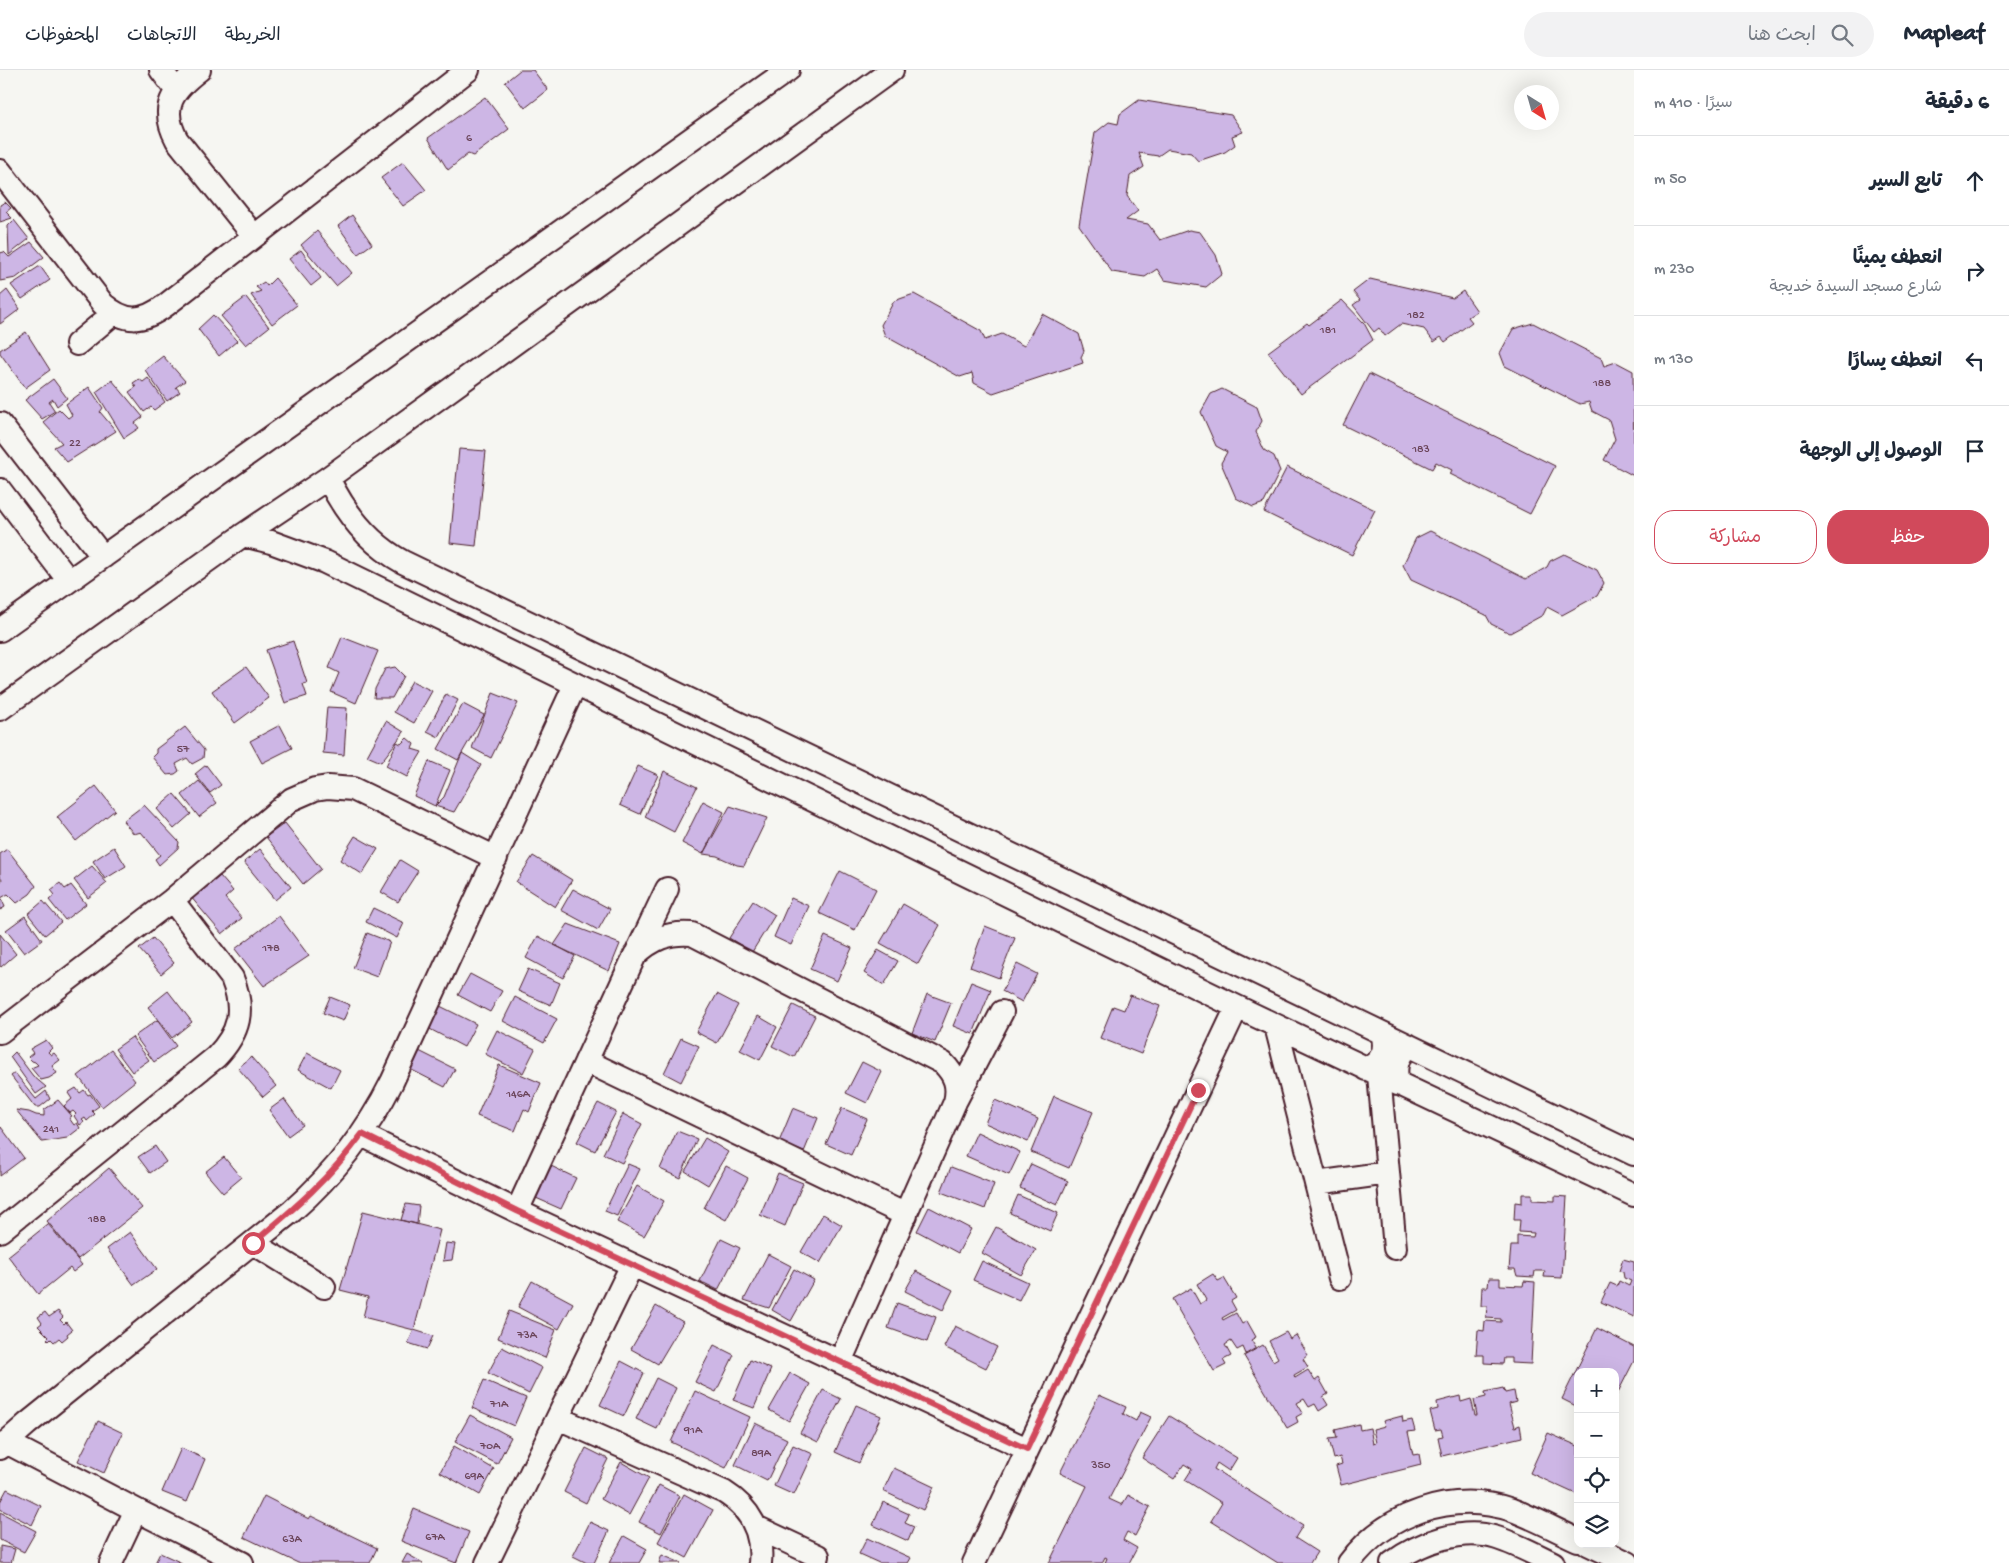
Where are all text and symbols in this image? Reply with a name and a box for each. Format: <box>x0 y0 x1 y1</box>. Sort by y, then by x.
search box <box>1524 12 1874 57</box>
text: Mapleaf <box>1904 20 1984 49</box>
icon: search <box>1828 21 1856 49</box>
text: ابحث هنا <box>1748 25 1816 48</box>
text: المحفوظات <box>25 26 99 47</box>
text: الاتجاهات <box>127 26 197 47</box>
text: الخريطة <box>225 26 281 47</box>
north arrow <box>1514 85 1559 130</box>
text: 6 دقيقة <box>1925 92 1989 117</box>
text: سيرًا · 410 m <box>1654 95 1733 114</box>
house number: 6 <box>466 132 473 146</box>
icon: ahead <box>1961 167 1989 195</box>
text: 50 m <box>1654 171 1687 190</box>
text: تابع السير <box>1870 171 1942 194</box>
text: انعطف يمينًا <box>1853 248 1942 271</box>
icon: right <box>1961 257 1989 285</box>
text: 230 m <box>1654 261 1694 280</box>
text: شارع مسجد السيدة خديجة <box>1770 279 1942 298</box>
house number: 182 <box>1406 309 1425 323</box>
house number: 181 <box>1319 324 1336 338</box>
icon: left <box>1961 347 1989 375</box>
text: 130 m <box>1654 351 1693 370</box>
text: انعطف يسارًا <box>1848 351 1942 374</box>
house number: 188 <box>1592 377 1611 391</box>
house number: 22 <box>69 437 81 451</box>
icon: arrive <box>1961 437 1989 465</box>
text: الوصول إلى الوجهة <box>1799 441 1942 464</box>
house number: 183 <box>1411 443 1430 457</box>
button: مشاركة <box>1654 510 1817 564</box>
button: حفظ <box>1827 510 1989 564</box>
house number: 57 <box>177 743 190 757</box>
house number: 178 <box>261 942 280 956</box>
route end <box>1187 1079 1210 1102</box>
house number: 146A <box>505 1088 531 1102</box>
house number: 241 <box>43 1123 59 1137</box>
house number: 188 <box>87 1213 106 1227</box>
route start <box>242 1232 265 1255</box>
house number: 73A <box>516 1329 538 1343</box>
map controls <box>1574 1368 1619 1548</box>
button: + <box>1574 1368 1619 1413</box>
house number: 71A <box>489 1398 509 1412</box>
button: − <box>1574 1413 1619 1458</box>
house number: 91A <box>683 1424 703 1438</box>
house number: 70A <box>479 1440 501 1454</box>
house number: 89A <box>751 1447 772 1461</box>
button: locate <box>1574 1458 1619 1503</box>
house number: 350 <box>1090 1459 1111 1473</box>
house number: 69A <box>464 1470 485 1484</box>
button: layers <box>1574 1503 1619 1548</box>
house number: 67A <box>425 1531 446 1545</box>
house number: 63A <box>282 1533 303 1547</box>

